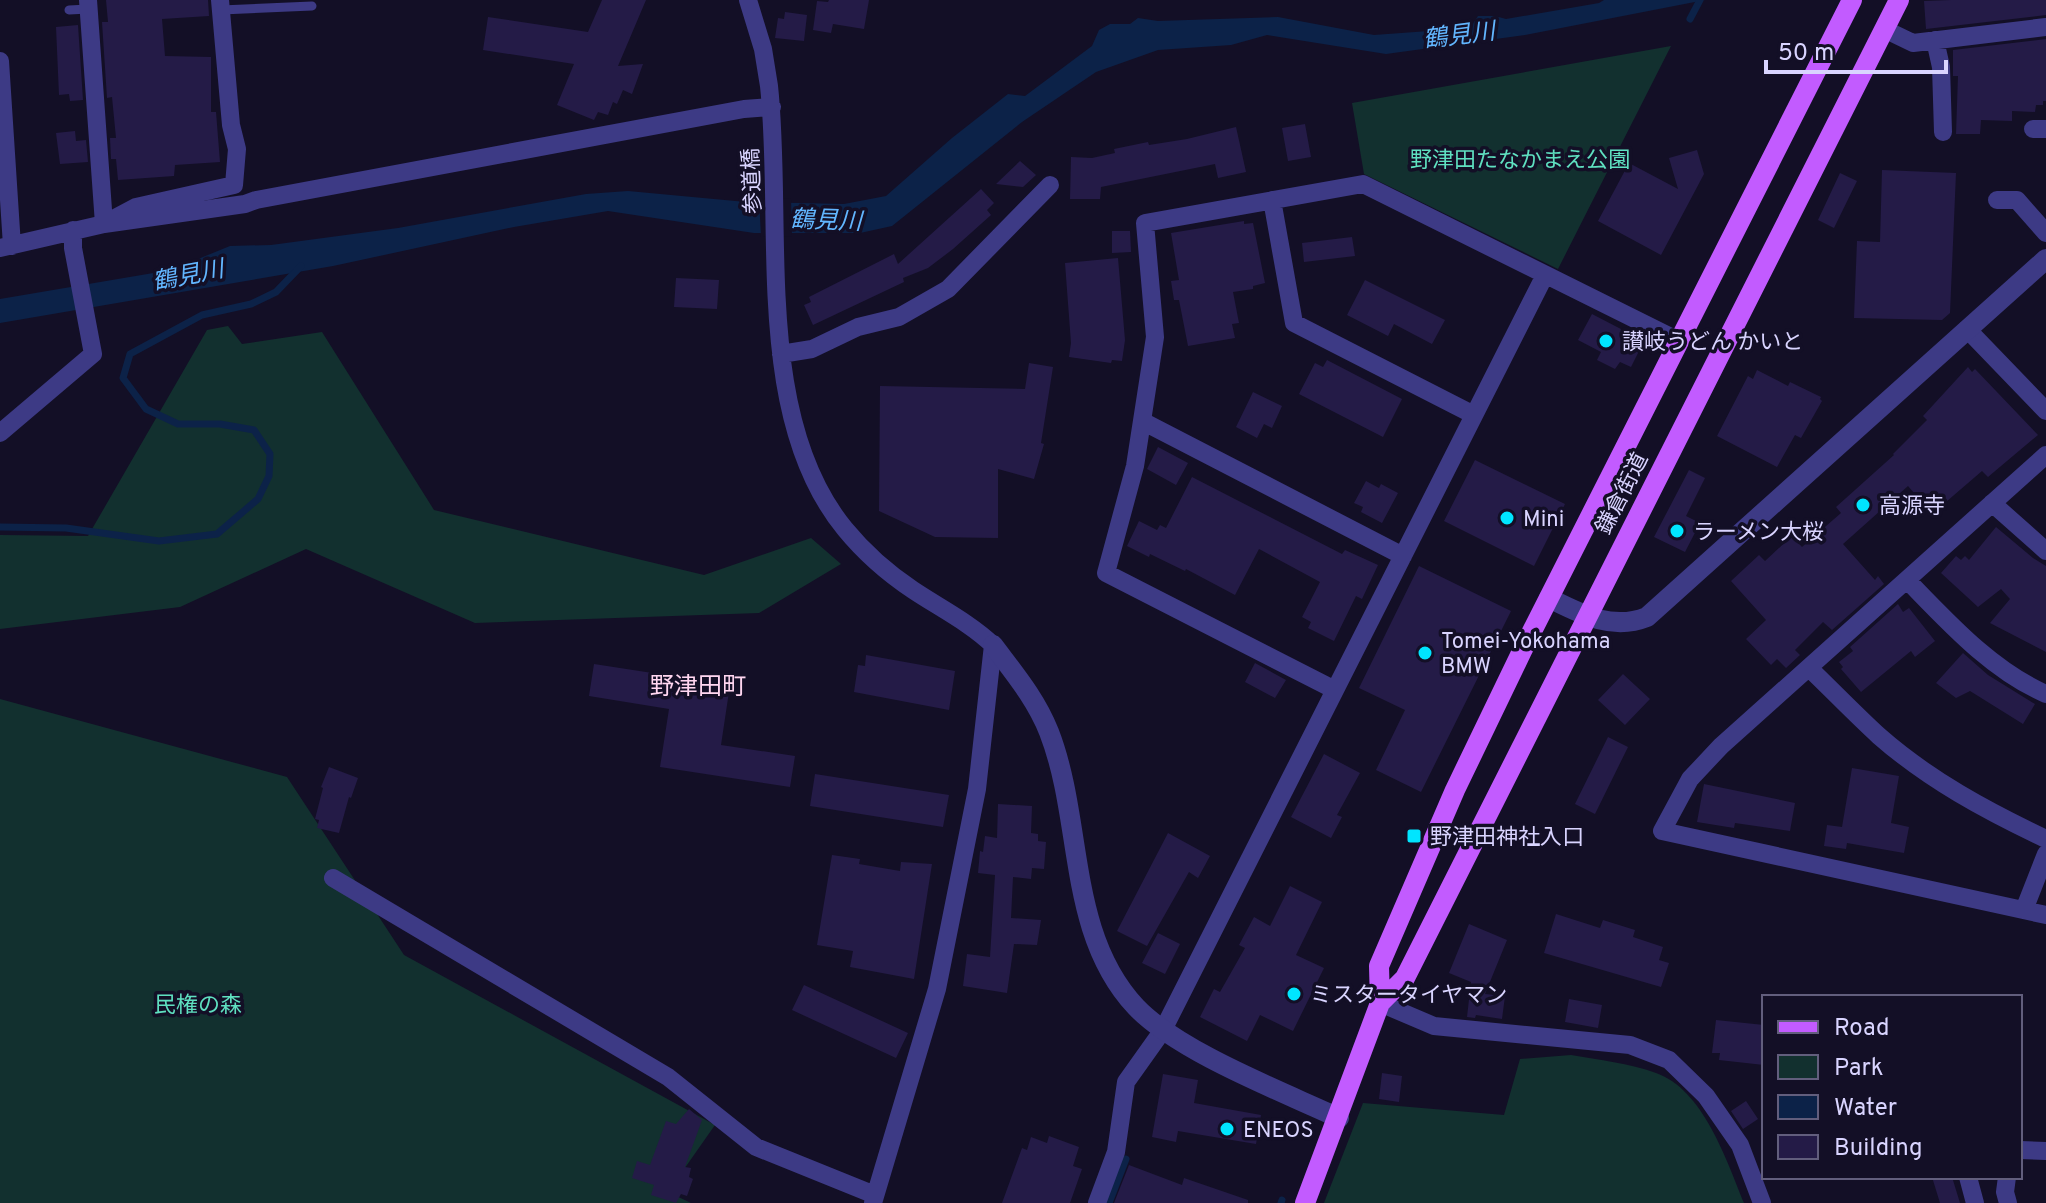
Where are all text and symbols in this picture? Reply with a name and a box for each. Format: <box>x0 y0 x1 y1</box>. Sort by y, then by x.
water label: 鶴見川 <box>1422 17 1500 56</box>
scale bar <box>1766 24 1946 74</box>
text: 50 m <box>1778 39 1834 69</box>
street label: 参道橋 <box>739 147 768 214</box>
park label: 野津田たなかまえ公園 <box>1410 148 1630 175</box>
water label: 鶴見川 <box>789 206 865 238</box>
water label: 鶴見川 <box>150 255 230 299</box>
place label: 讃岐うどん かいと <box>1622 330 1803 357</box>
marker: 讃岐うどん かいと <box>1597 332 1615 350</box>
street label: 鎌倉街道 <box>1591 449 1655 539</box>
place label: 高源寺 <box>1879 494 1945 521</box>
marker: 高源寺 <box>1854 496 1872 514</box>
place label: Mini <box>1523 507 1564 534</box>
marker: Mini <box>1498 509 1516 527</box>
place label: ラーメン大桜 <box>1693 520 1824 547</box>
marker: ラーメン大桜 <box>1668 522 1686 540</box>
place label: Tomei-Yokohama BMW <box>1441 629 1610 681</box>
marker: Tomei-Yokohama BMW <box>1416 644 1434 662</box>
district label: 野津田町 <box>650 673 746 703</box>
place label: 野津田神社入口 <box>1430 825 1584 852</box>
marker: 野津田神社入口 <box>1405 827 1423 845</box>
place label: ミスタータイヤマン <box>1310 983 1507 1010</box>
marker: ミスタータイヤマン <box>1285 985 1303 1003</box>
park label: 民権の森 <box>154 993 242 1020</box>
legend <box>1762 995 2022 1179</box>
text: Road <box>1834 1014 1890 1044</box>
text: Park <box>1834 1054 1884 1084</box>
text: Water <box>1834 1094 1897 1124</box>
place label: ENEOS <box>1243 1118 1314 1145</box>
marker: ENEOS <box>1218 1120 1236 1138</box>
text: Building <box>1834 1134 1923 1164</box>

